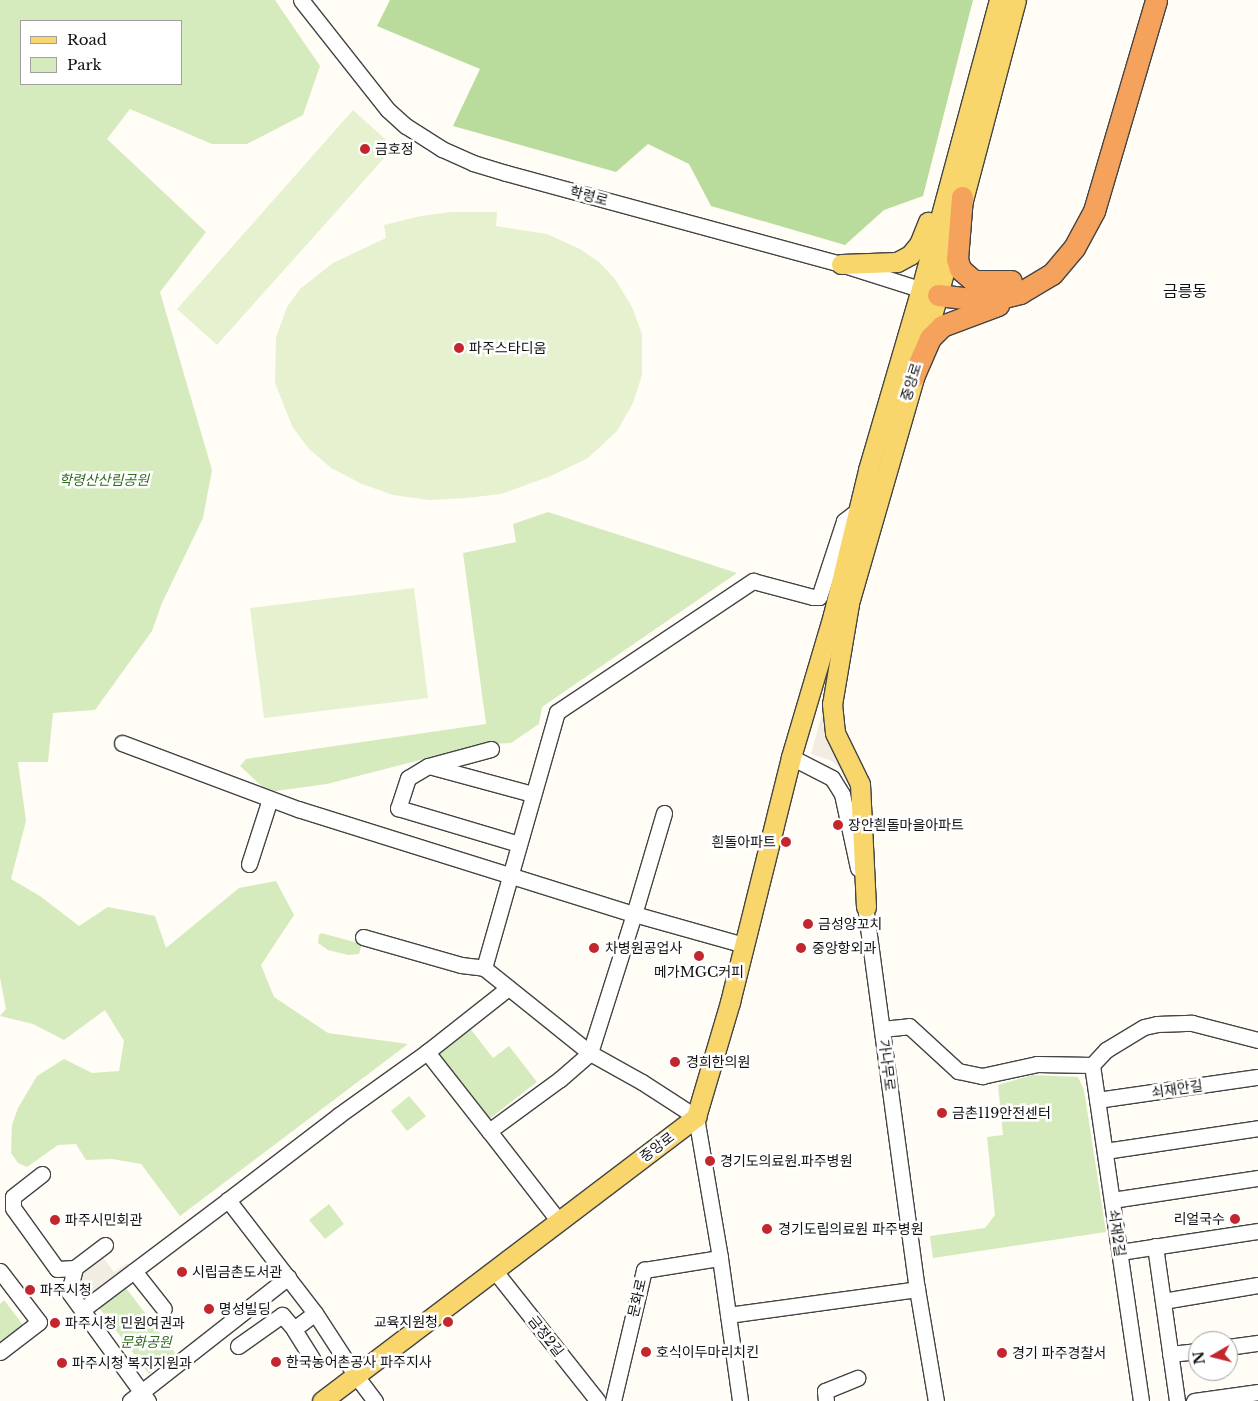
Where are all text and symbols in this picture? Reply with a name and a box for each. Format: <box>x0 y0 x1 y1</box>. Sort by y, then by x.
legend <box>20 20 182 85</box>
text: Road <box>67 30 107 49</box>
text: Park <box>67 55 102 74</box>
place label: 금호정 <box>375 141 414 157</box>
marker: 금호정 <box>359 143 371 155</box>
street label: 학령로 <box>568 183 610 209</box>
district label: 금릉동 <box>1163 281 1207 301</box>
place label: 파주스타디움 <box>469 340 546 356</box>
marker: 파주스타디움 <box>453 342 465 354</box>
street label: 중앙로 <box>897 361 925 403</box>
park label: 학령산산림공원 <box>59 472 149 488</box>
place label: 장안흰돌마을아파트 <box>848 817 964 833</box>
marker: 장안흰돌마을아파트 <box>832 819 844 831</box>
place label: 흰돌아파트 <box>712 834 776 850</box>
marker: 흰돌아파트 <box>780 836 792 848</box>
place label: 금성양꼬치 <box>818 916 882 932</box>
marker: 금성양꼬치 <box>802 918 814 930</box>
place label: 차병원공업사 <box>605 940 682 956</box>
place label: 중앙항외과 <box>812 940 876 956</box>
marker: 차병원공업사 <box>587 941 601 955</box>
marker: 중앙항외과 <box>794 941 808 955</box>
marker: 메가MGC커피 <box>693 950 705 962</box>
place label: 메가MGC커피 <box>654 964 744 980</box>
street label: 가나무로 <box>876 1038 898 1092</box>
place label: 경희한의원 <box>686 1054 750 1070</box>
marker: 경희한의원 <box>668 1055 682 1069</box>
street label: 쇠재안길 <box>1150 1077 1204 1101</box>
place label: 금촌119안전센터 <box>952 1105 1051 1121</box>
marker: 금촌119안전센터 <box>936 1107 948 1119</box>
street label: 중앙로 <box>637 1129 677 1165</box>
place label: 경기도의료원.파주병원 <box>720 1153 853 1169</box>
marker: 경기도의료원.파주병원 <box>704 1155 716 1167</box>
street label: 쇠재2길 <box>1105 1208 1129 1258</box>
place label: 리얼국수 <box>1173 1211 1225 1227</box>
place label: 파주시민회관 <box>65 1212 142 1228</box>
marker: 리얼국수 <box>1229 1213 1241 1225</box>
marker: 파주시민회관 <box>49 1214 61 1226</box>
place label: 경기도립의료원 파주병원 <box>778 1221 924 1237</box>
marker: 경기도립의료원 파주병원 <box>760 1222 774 1236</box>
place label: 시립금촌도서관 <box>192 1264 282 1280</box>
marker: 시립금촌도서관 <box>176 1266 188 1278</box>
street label: 문화로 <box>624 1277 650 1319</box>
place label: 파주시청 <box>40 1282 92 1298</box>
marker: 파주시청 <box>24 1284 36 1296</box>
place label: 명성빌딩 <box>219 1301 271 1317</box>
marker: 명성빌딩 <box>203 1303 215 1315</box>
street label: 금정2길 <box>525 1312 567 1360</box>
place label: 교육지원청 <box>374 1314 438 1330</box>
place label: 파주시청 민원여권과 <box>65 1315 185 1331</box>
marker: 교육지원청 <box>442 1316 454 1328</box>
marker: 파주시청 민원여권과 <box>49 1317 61 1329</box>
north arrow <box>1188 1331 1238 1381</box>
park label: 문화공원 <box>120 1334 172 1350</box>
place label: 호식이두마리치킨 <box>656 1344 759 1360</box>
place label: 경기 파주경찰서 <box>1012 1345 1106 1361</box>
marker: 호식이두마리치킨 <box>640 1346 652 1358</box>
marker: 경기 파주경찰서 <box>996 1347 1008 1359</box>
text: N <box>1189 1350 1209 1366</box>
place label: 한국농어촌공사 파주지사 <box>286 1354 432 1370</box>
place label: 파주시청 복지지원과 <box>72 1355 192 1371</box>
marker: 한국농어촌공사 파주지사 <box>270 1356 282 1368</box>
marker: 파주시청 복지지원과 <box>56 1357 68 1369</box>

